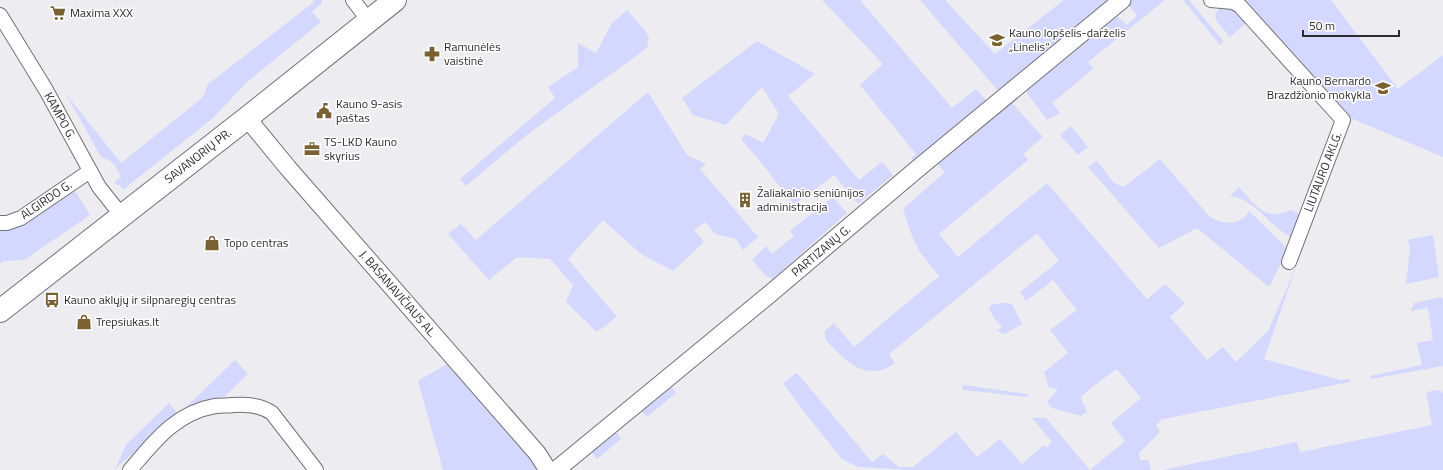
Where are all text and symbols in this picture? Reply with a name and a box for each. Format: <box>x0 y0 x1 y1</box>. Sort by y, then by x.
place label: Maxima XXX <box>70 3 133 22</box>
supermarket icon: Maxima XXX <box>49 4 67 22</box>
scale bar <box>1303 12 1399 38</box>
text: 50 m <box>1309 16 1335 35</box>
place label: Kauno lopšelis-darželis „Linelis“ <box>1009 23 1126 56</box>
school or university icon: Kauno lopšelis-darželis „Linelis“ <box>988 31 1006 49</box>
place label: Ramunėlės vaistinė <box>444 37 501 70</box>
pharmacy icon: Ramunėlės vaistinė <box>423 45 441 63</box>
place label: Kauno Bernardo Brazdžionio mokykla <box>1267 71 1371 104</box>
school or university icon: Kauno Bernardo Brazdžionio mokykla <box>1374 79 1392 97</box>
street label: KAMPO G. <box>40 89 81 143</box>
place label: Kauno 9-asis paštas <box>336 94 403 127</box>
public building icon: Kauno 9-asis paštas <box>315 102 333 120</box>
street label: SAVANORIŲ PR. <box>160 123 235 188</box>
street label: LIUTAURO AKLG. <box>1299 129 1347 215</box>
place label: TS-LKD Kauno skyrius <box>324 132 397 165</box>
office icon: TS-LKD Kauno skyrius <box>303 140 321 158</box>
street label: ALGIRDO G. <box>16 175 75 224</box>
place label: Žaliakalnio seniūnijos administracija <box>757 183 865 216</box>
building icon: Žaliakalnio seniūnijos administracija <box>736 191 754 209</box>
street label: PARTIZANŲ G. <box>787 220 855 281</box>
place label: Topo centras <box>224 233 289 252</box>
shop icon: Topo centras <box>203 234 221 252</box>
street label: J. BASANAVIČIAUS AL. <box>355 246 442 342</box>
place label: Kauno aklųjų ir silpnaregių centras <box>64 290 236 309</box>
bus stop icon: Kauno aklųjų ir silpnaregių centras <box>43 291 61 309</box>
place label: Trepsiukas.lt <box>96 312 160 331</box>
shop icon: Trepsiukas.lt <box>75 313 93 331</box>

